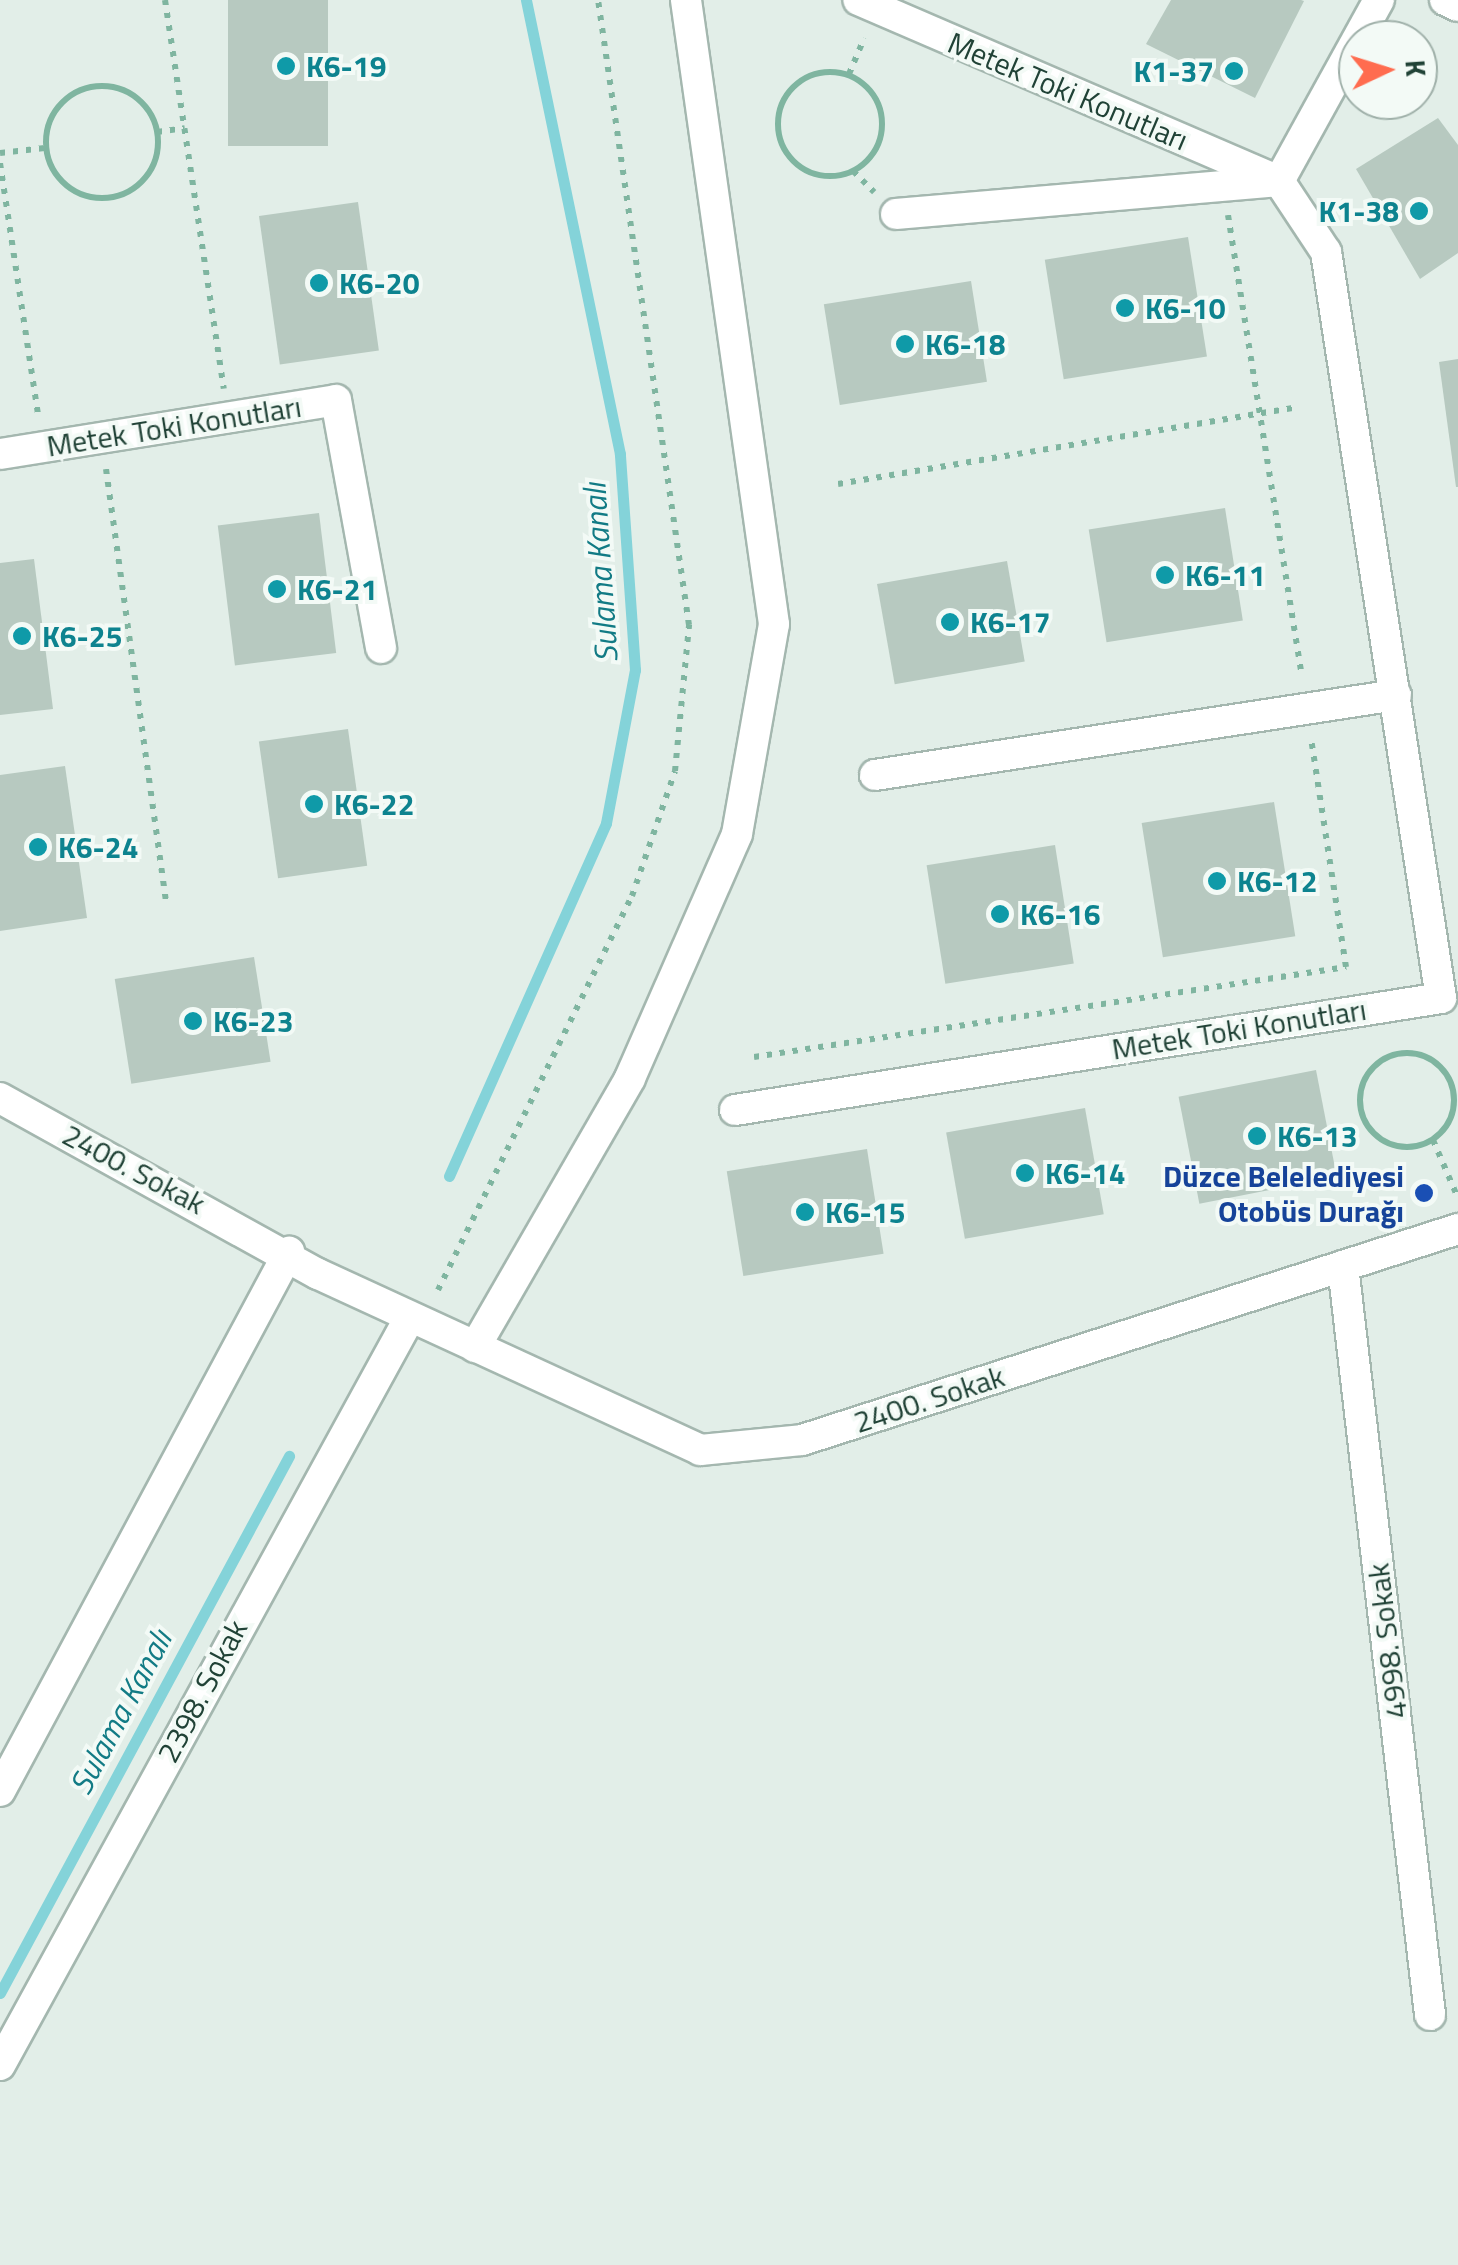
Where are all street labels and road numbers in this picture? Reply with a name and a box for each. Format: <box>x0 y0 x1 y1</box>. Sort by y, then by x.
street label: Metek Toki Konutları <box>943 24 1193 158</box>
street label: Metek Toki Konutları <box>44 388 304 464</box>
street label: Metek Toki Konutları <box>1109 991 1369 1067</box>
street label: 2400. Sokak <box>57 1116 211 1222</box>
street label: 2400. Sokak <box>849 1358 1009 1440</box>
street label: 4998. Sokak <box>1360 1561 1414 1721</box>
street label: 2398. Sokak <box>149 1614 255 1768</box>

